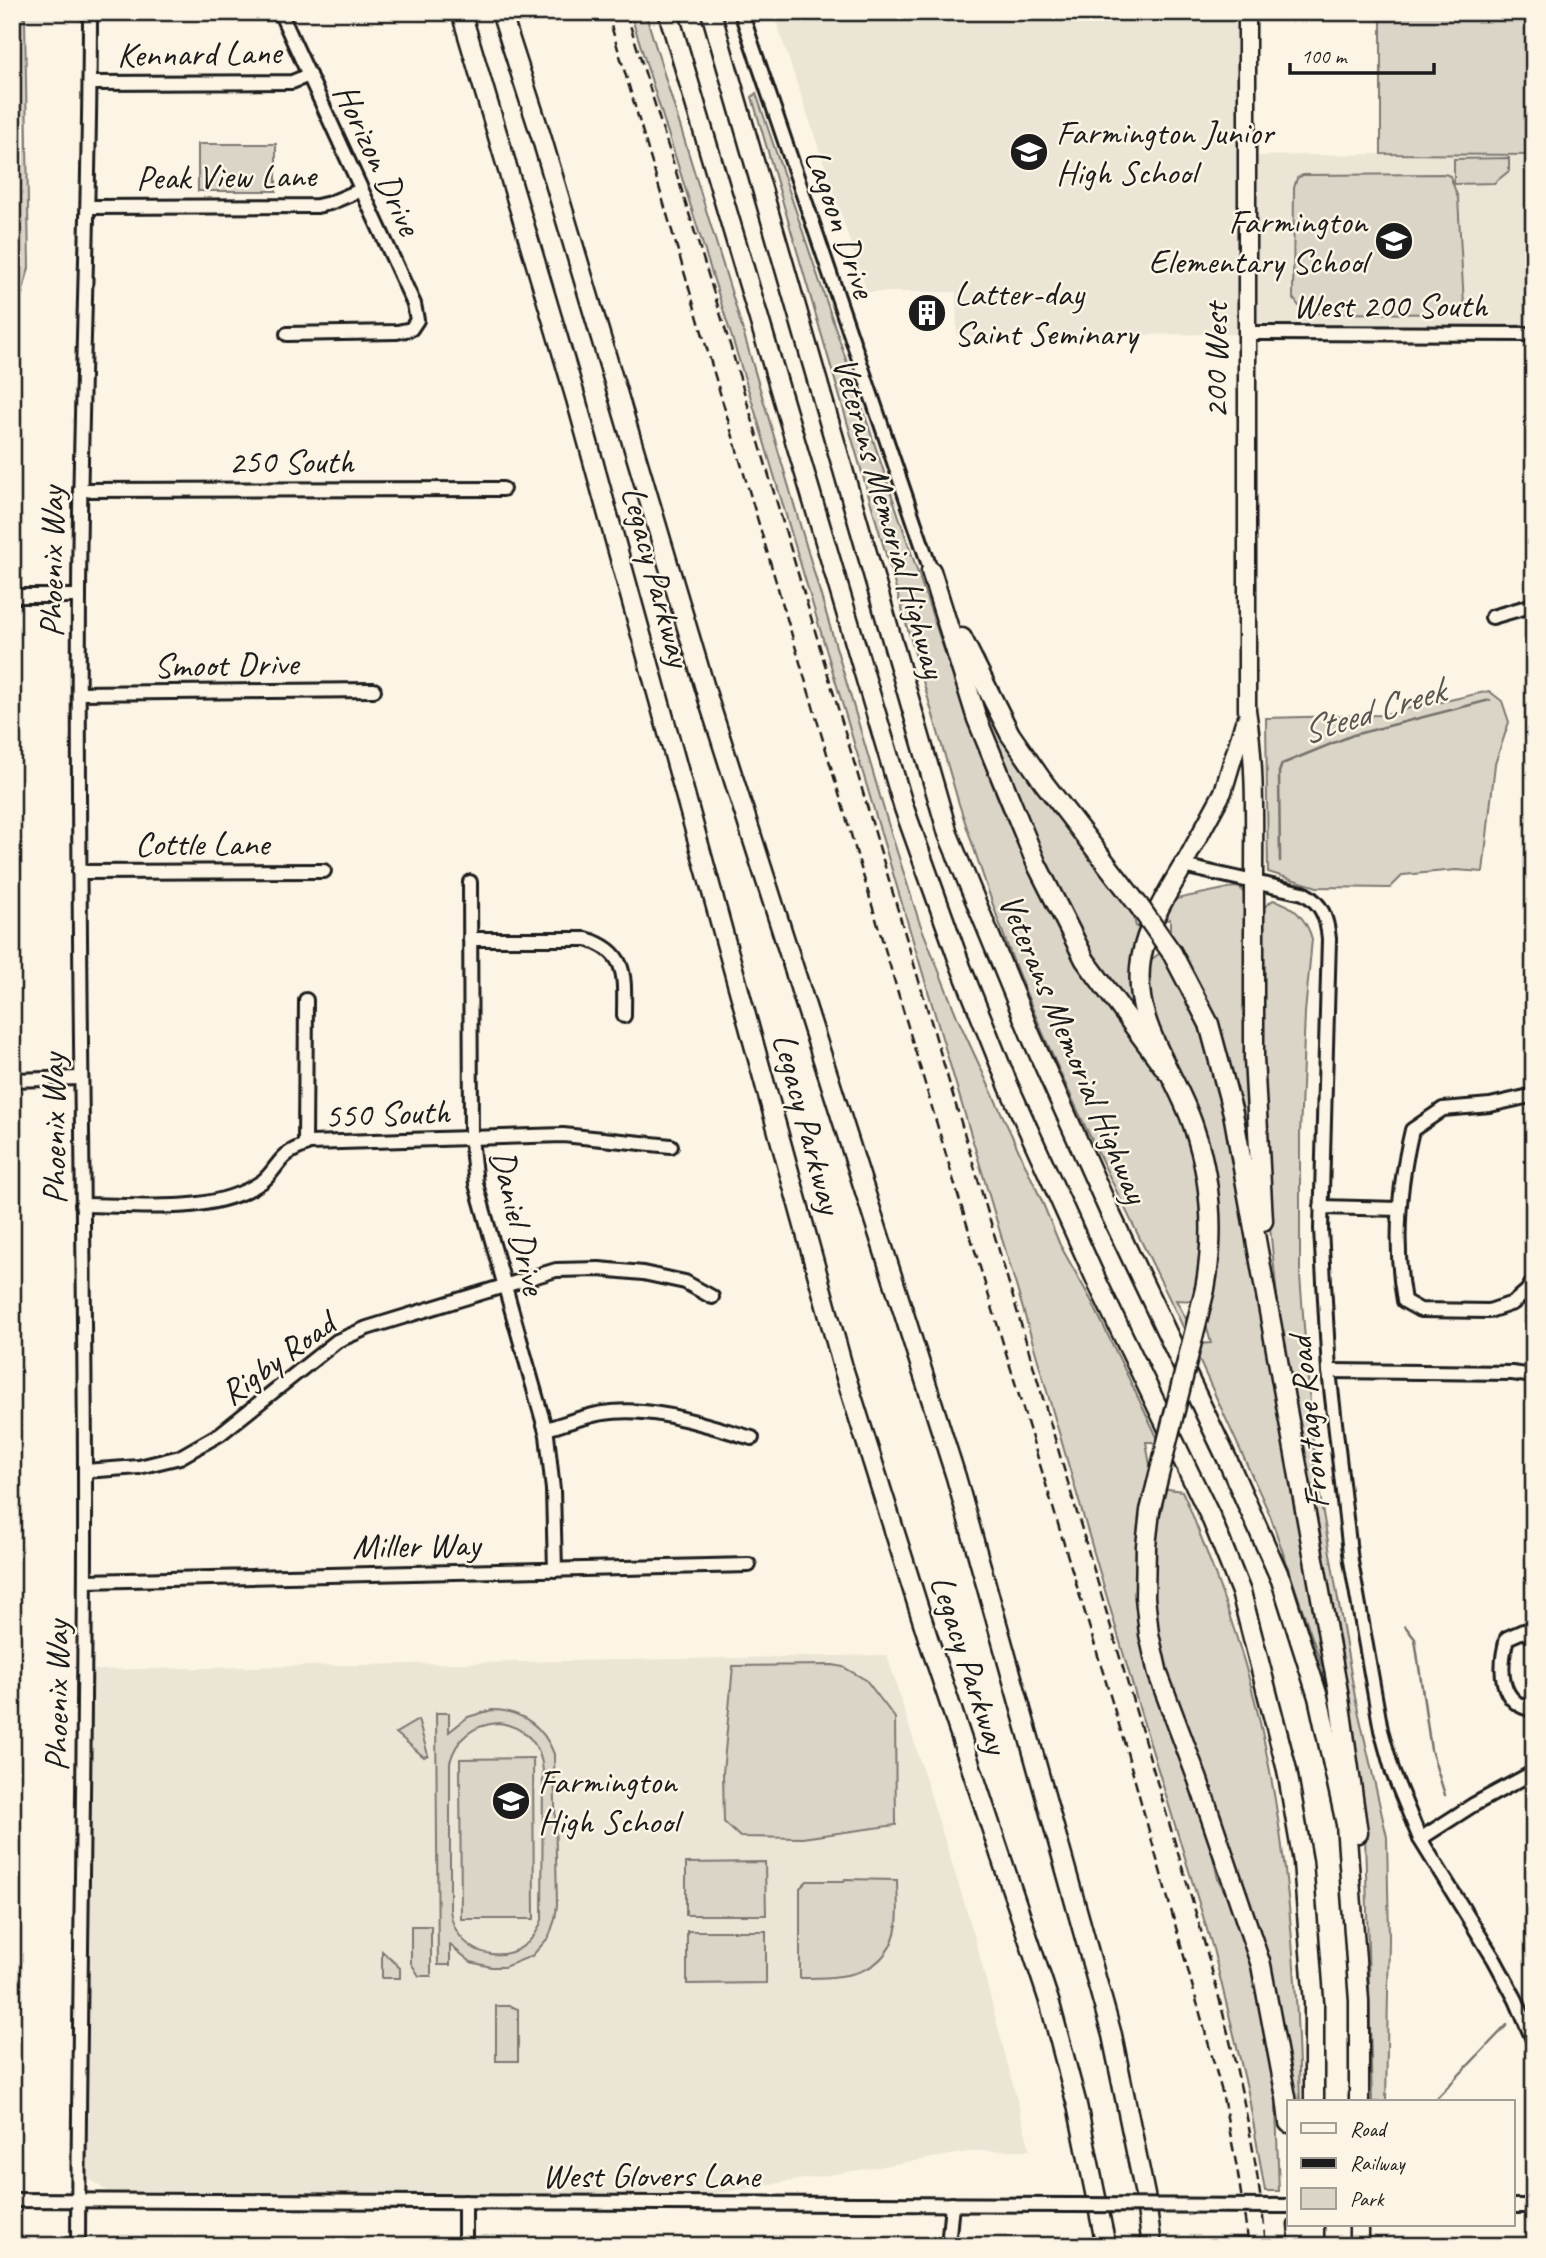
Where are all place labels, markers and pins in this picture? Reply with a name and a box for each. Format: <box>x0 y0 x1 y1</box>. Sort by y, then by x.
place label: Farmington Junior High School <box>1056 110 1276 195</box>
school or university icon: Farmington Junior High School <box>1008 131 1050 173</box>
place label: Farmington Elementary School <box>1148 199 1373 284</box>
school or university icon: Farmington Elementary School <box>1373 220 1415 262</box>
place label: Latter-day Saint Seminary <box>954 271 1140 356</box>
building icon: Latter-day Saint Seminary <box>906 292 948 334</box>
place label: Farmington High School <box>538 1759 684 1844</box>
school or university icon: Farmington High School <box>490 1780 532 1822</box>

